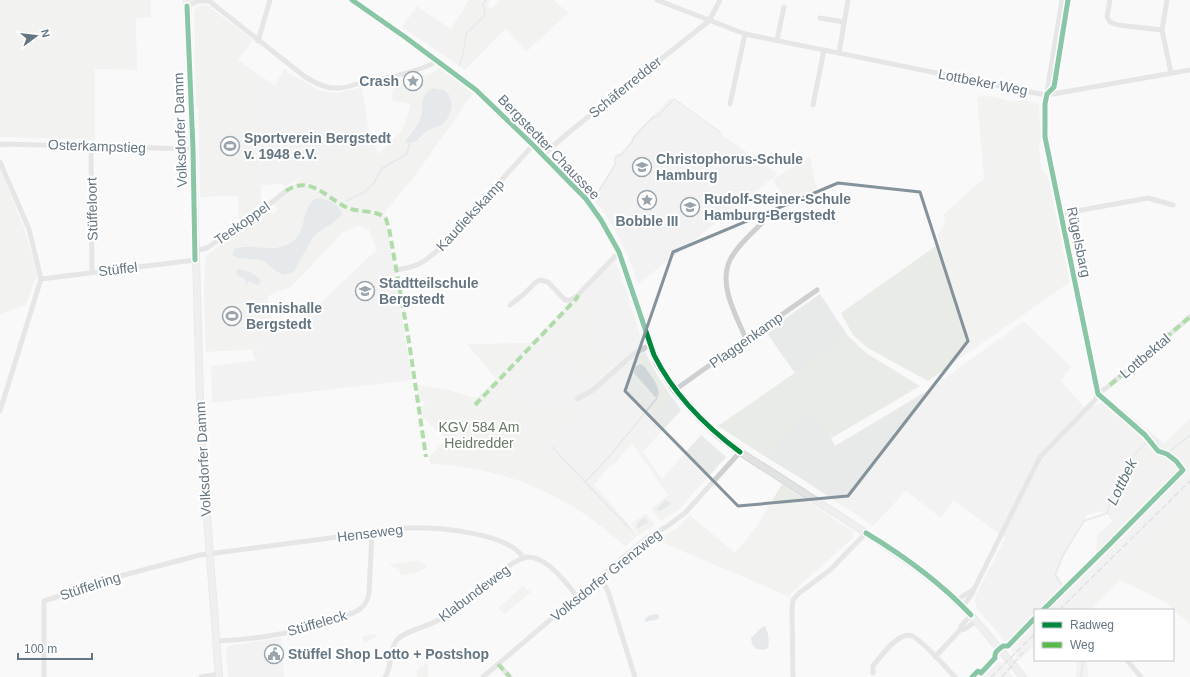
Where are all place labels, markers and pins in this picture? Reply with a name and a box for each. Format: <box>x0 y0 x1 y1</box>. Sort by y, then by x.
place icon: Crash <box>402 70 424 92</box>
place label: Crash <box>359 73 399 89</box>
place label: Sportverein Bergstedt v. 1948 e.V. <box>244 130 391 162</box>
sports icon: Sportverein Bergstedt v. 1948 e.V. <box>219 135 241 157</box>
place label: Christophorus-Schule Hamburg <box>656 151 803 183</box>
school or university icon: Christophorus-Schule Hamburg <box>631 156 653 178</box>
place icon: Bobble III <box>636 189 658 211</box>
place label: Rudolf-Steiner-Schule Hamburg-Bergstedt <box>704 191 851 223</box>
school or university icon: Rudolf-Steiner-Schule Hamburg-Bergstedt <box>679 196 701 218</box>
place label: Bobble III <box>616 213 679 229</box>
place label: Stadtteilschule Bergstedt <box>379 275 479 307</box>
school or university icon: Stadtteilschule Bergstedt <box>354 280 376 302</box>
place label: Tennishalle Bergstedt <box>246 300 322 332</box>
sports icon: Tennishalle Bergstedt <box>221 305 243 327</box>
public building icon: Stüffel Shop Lotto + Postshop <box>263 643 285 665</box>
place label: Stüffel Shop Lotto + Postshop <box>288 646 489 662</box>

